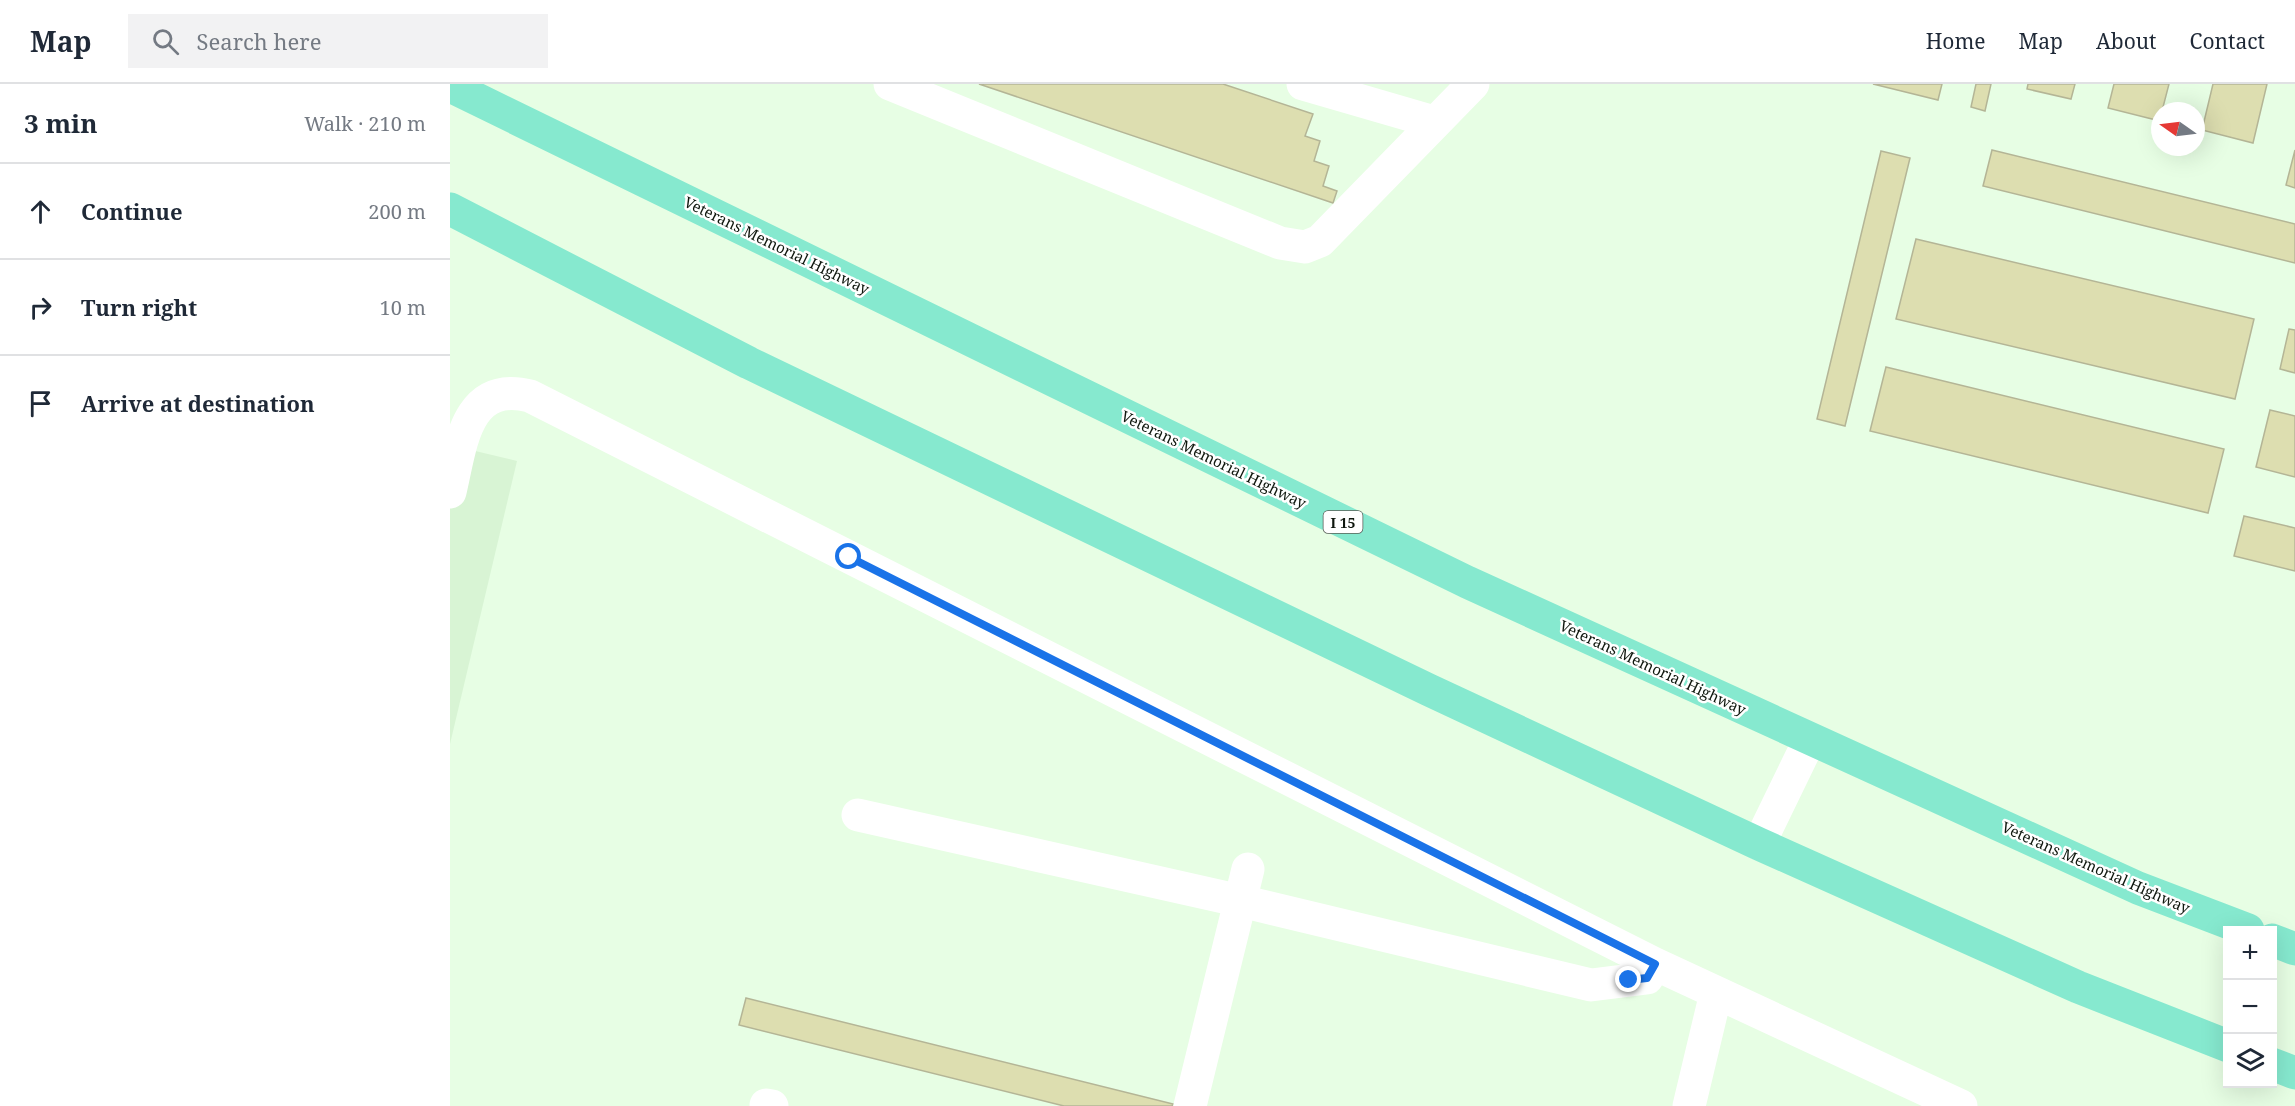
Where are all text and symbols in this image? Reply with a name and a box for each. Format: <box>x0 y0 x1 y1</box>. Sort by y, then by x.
search box <box>128 14 548 68</box>
text: Map <box>30 22 92 60</box>
icon: search <box>149 25 182 58</box>
text: Search here <box>197 26 321 56</box>
text: Home <box>1926 27 1986 55</box>
text: Map <box>2019 27 2063 55</box>
text: About <box>2096 27 2157 55</box>
text: Contact <box>2190 27 2265 55</box>
north arrow <box>2151 102 2205 156</box>
text: 3 min <box>24 105 98 141</box>
text: Walk · 210 m <box>304 110 426 137</box>
street label: Veterans Memorial Highway <box>681 191 873 299</box>
icon: ahead <box>24 195 57 228</box>
text: Continue <box>81 196 183 226</box>
text: 200 m <box>368 198 426 225</box>
icon: right <box>24 291 57 324</box>
text: Turn right <box>81 292 197 322</box>
text: 10 m <box>380 294 426 321</box>
icon: arrive <box>24 387 57 420</box>
text: Arrive at destination <box>81 388 315 418</box>
street label: Veterans Memorial Highway <box>1118 405 1310 513</box>
road number: I 15 <box>1324 511 1362 533</box>
route start <box>835 543 861 569</box>
street label: Veterans Memorial Highway <box>1556 615 1750 719</box>
street label: Veterans Memorial Highway <box>1999 816 2194 918</box>
map controls <box>2223 926 2277 1088</box>
button: + <box>2223 926 2277 980</box>
route end <box>1615 966 1641 992</box>
button: − <box>2223 980 2277 1034</box>
button: layers <box>2223 1034 2277 1088</box>

